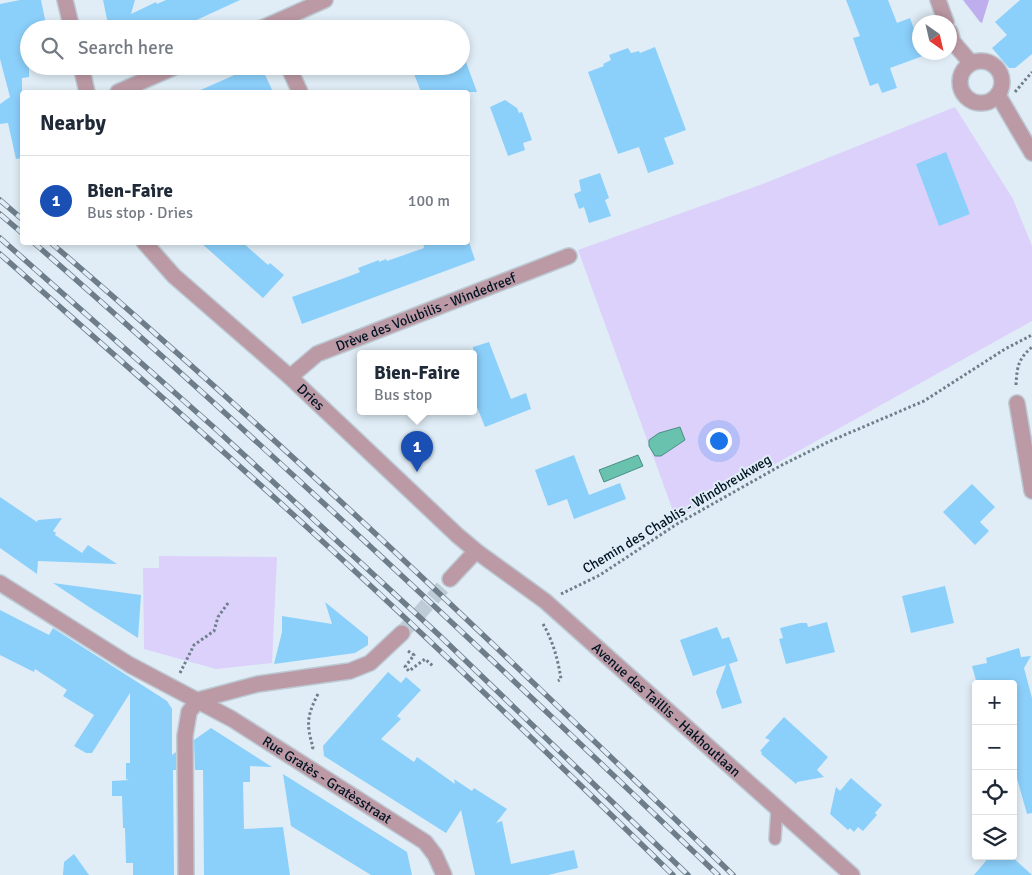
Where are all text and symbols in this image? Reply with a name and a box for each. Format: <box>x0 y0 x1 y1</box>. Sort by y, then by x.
north arrow <box>912 15 957 60</box>
search box <box>20 20 470 75</box>
icon: search <box>38 34 66 62</box>
text: Search here <box>78 36 174 60</box>
text: Nearby <box>40 110 106 136</box>
text: Bien-Faire <box>87 179 173 203</box>
text: 1 <box>52 191 60 211</box>
text: 100 m <box>408 191 450 211</box>
text: Bus stop · Dries <box>87 203 193 223</box>
street label: Drève des Volubilis - Windedreef <box>333 269 519 355</box>
popup <box>357 350 477 415</box>
text: Bien-Faire <box>374 361 460 385</box>
street label: Dries <box>294 380 328 414</box>
text: Bus stop <box>374 385 432 405</box>
your location <box>706 428 732 454</box>
pin: 1 <box>401 431 433 472</box>
street label: Chemin des Chablis - Windbreukweg <box>580 451 774 577</box>
street label: Avenue des Taillis - Hakhoutlaan <box>589 639 744 780</box>
map controls <box>972 680 1017 860</box>
button: + <box>972 680 1017 725</box>
button: − <box>972 725 1017 770</box>
street label: Rue Gratès - Gratèsstraat <box>259 732 395 827</box>
button: locate <box>972 770 1017 815</box>
button: layers <box>972 815 1017 860</box>

